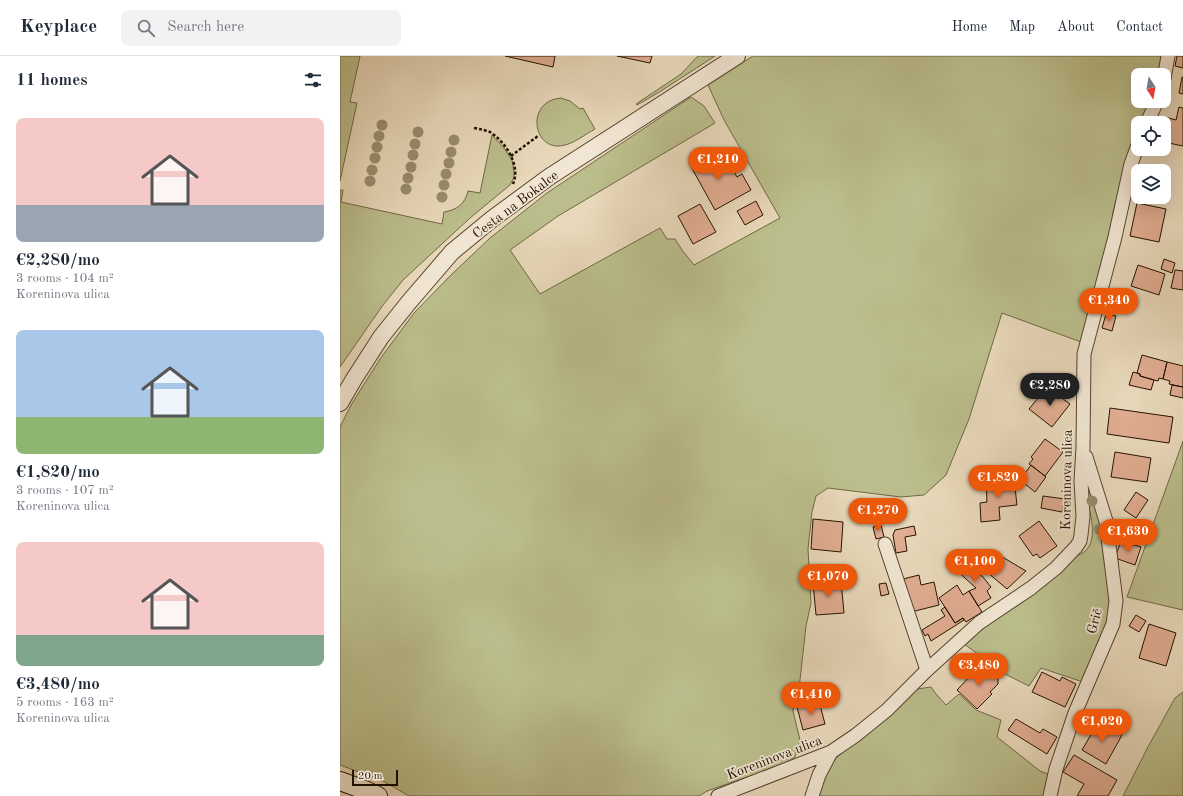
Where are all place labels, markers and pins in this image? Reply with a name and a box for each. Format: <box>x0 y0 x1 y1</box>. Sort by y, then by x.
pin: €1,210 <box>685 147 751 181</box>
pin: €1,340 <box>1076 288 1142 322</box>
pin: €2,280 <box>1017 373 1083 407</box>
pin: €1,820 <box>965 465 1031 499</box>
pin: €1,270 <box>845 498 911 532</box>
pin: €1,630 <box>1095 519 1161 553</box>
pin: €1,100 <box>942 549 1008 583</box>
pin: €1,070 <box>795 564 861 598</box>
pin: €3,480 <box>946 653 1012 687</box>
pin: €1,410 <box>778 682 844 716</box>
pin: €1,020 <box>1069 709 1135 743</box>

